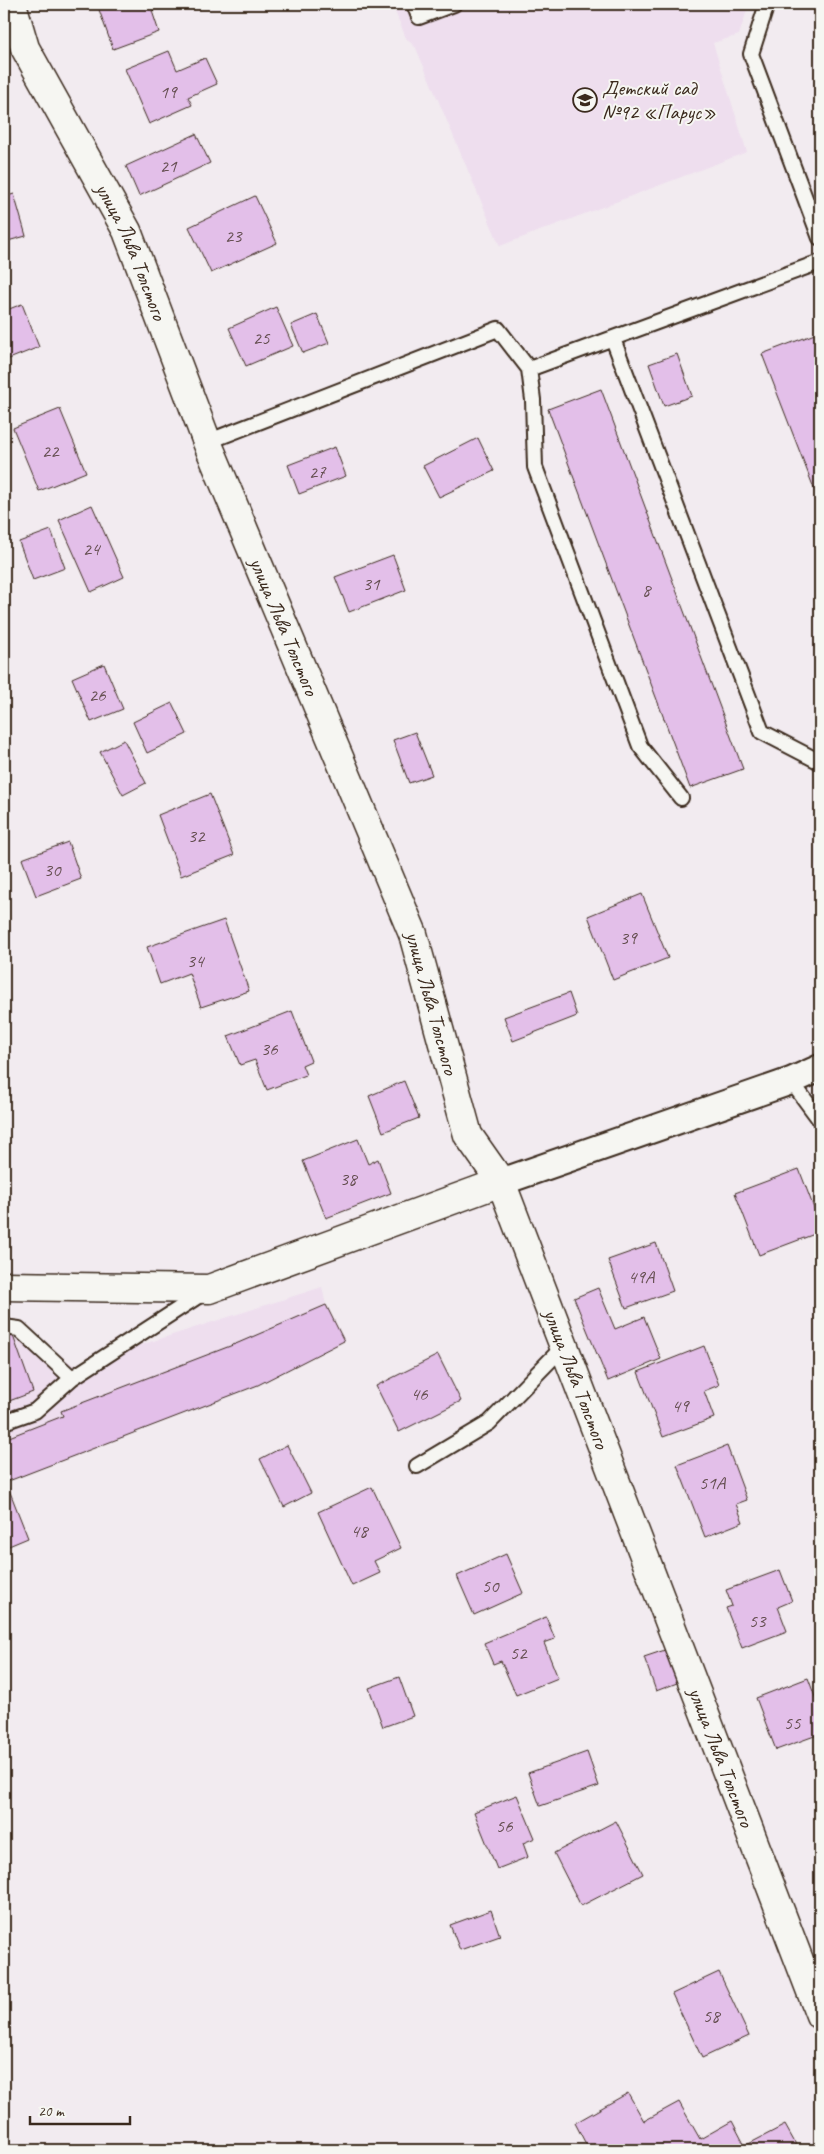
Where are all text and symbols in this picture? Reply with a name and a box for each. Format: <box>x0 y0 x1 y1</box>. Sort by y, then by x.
place label: Детский сад №92 «Парус» <box>602 75 716 125</box>
house number: 19 <box>159 80 178 104</box>
school or university icon: Детский сад №92 «Парус» <box>572 87 598 113</box>
house number: 21 <box>159 154 178 178</box>
street label: улица Льва Толстого <box>89 177 173 325</box>
house number: 23 <box>224 224 243 248</box>
house number: 25 <box>252 326 271 350</box>
house number: 22 <box>41 439 60 463</box>
house number: 27 <box>308 460 327 484</box>
house number: 24 <box>82 537 102 561</box>
street label: улица Льва Толстого <box>243 552 325 701</box>
house number: 31 <box>362 572 381 596</box>
house number: 8 <box>642 578 653 602</box>
house number: 26 <box>88 683 107 707</box>
house number: 32 <box>187 824 206 848</box>
house number: 30 <box>43 858 62 882</box>
house number: 39 <box>619 926 638 950</box>
street label: улица Льва Толстого <box>399 927 464 1079</box>
house number: 34 <box>186 949 206 973</box>
house number: 36 <box>260 1037 279 1061</box>
house number: 38 <box>339 1167 359 1191</box>
house number: 49А <box>628 1265 656 1289</box>
street label: улица Льва Толстого <box>537 1303 615 1454</box>
house number: 46 <box>410 1382 429 1406</box>
house number: 49 <box>671 1394 690 1418</box>
house number: 51А <box>699 1471 727 1495</box>
house number: 48 <box>350 1519 370 1543</box>
house number: 50 <box>481 1574 500 1598</box>
house number: 53 <box>748 1609 767 1633</box>
house number: 52 <box>509 1641 528 1665</box>
street label: улица Льва Толстого <box>682 1682 760 1832</box>
house number: 55 <box>783 1711 802 1735</box>
house number: 56 <box>495 1814 514 1838</box>
house number: 58 <box>702 2004 722 2028</box>
scale bar <box>30 2094 130 2126</box>
text: 20 m <box>38 2102 65 2121</box>

